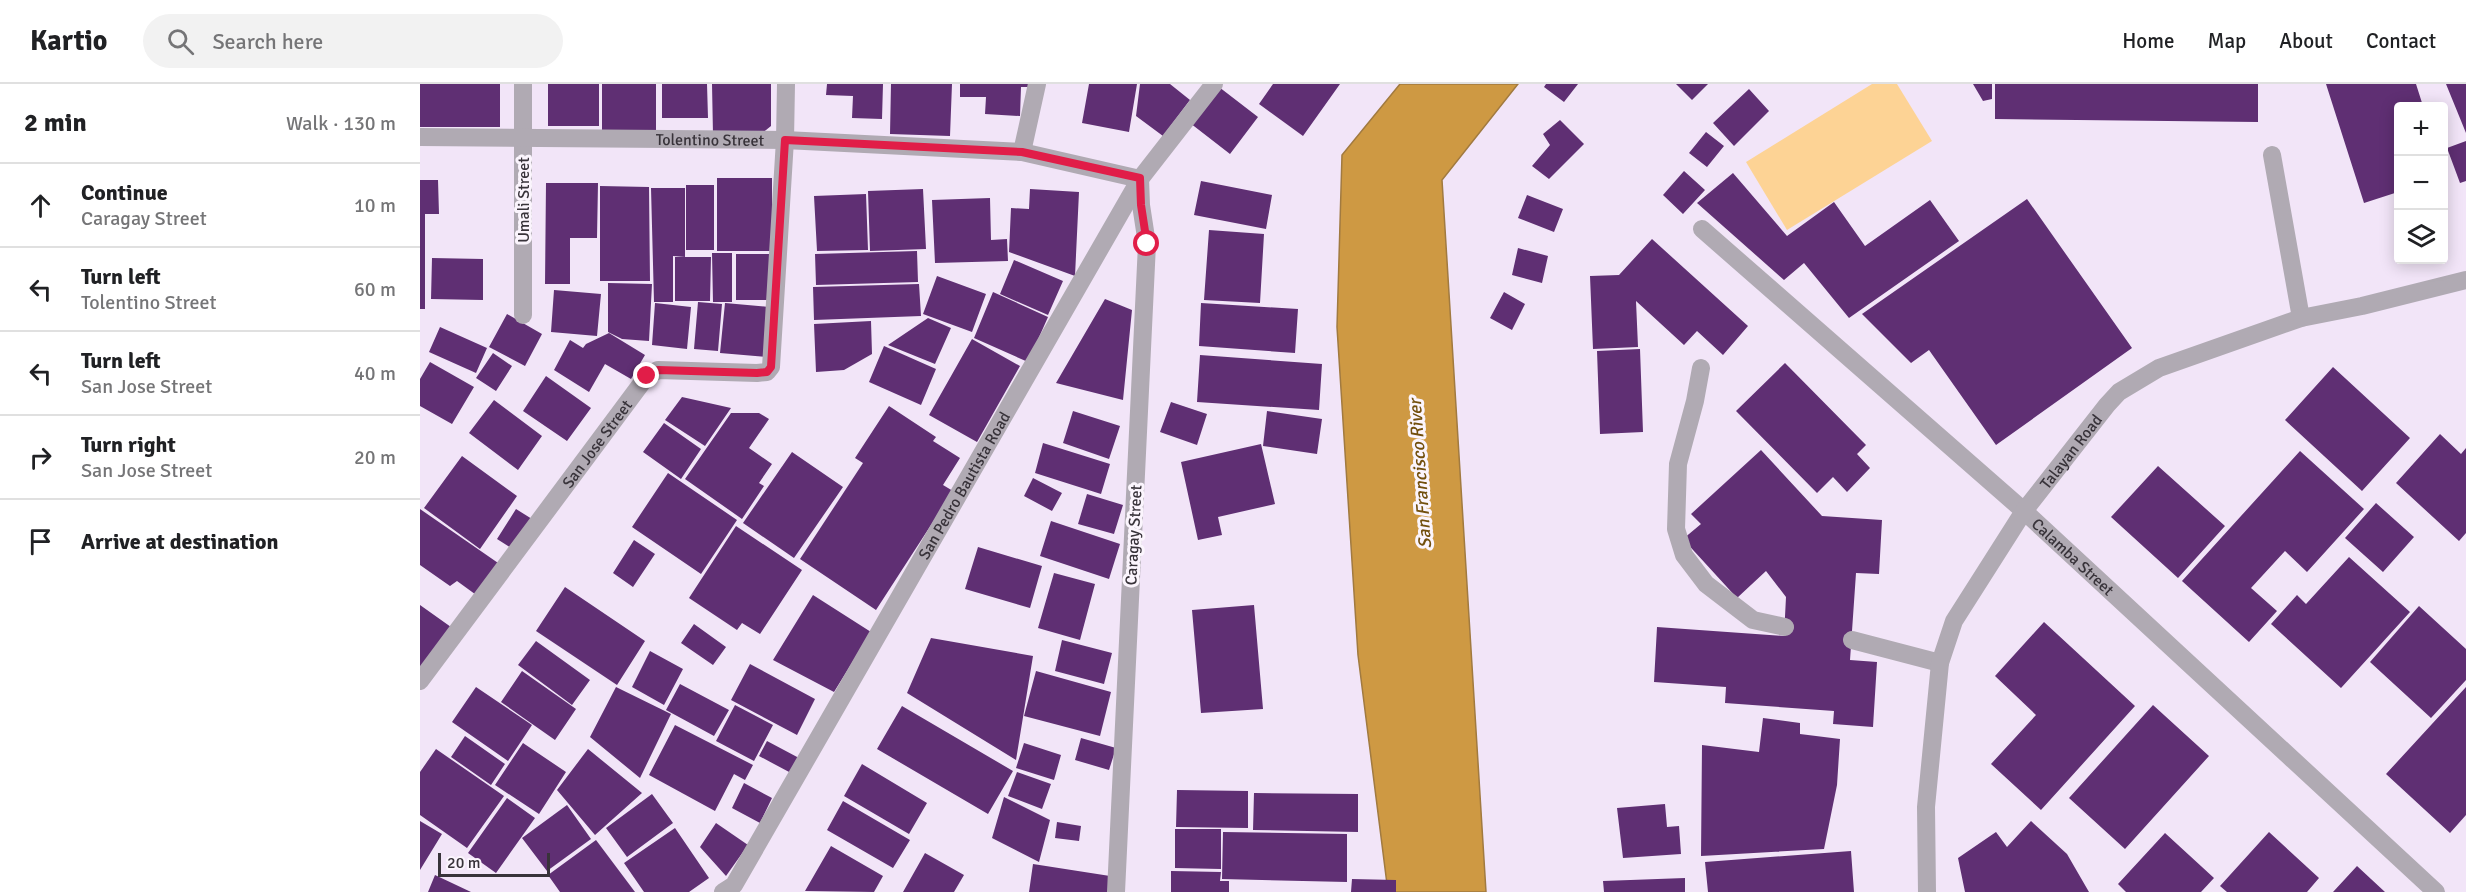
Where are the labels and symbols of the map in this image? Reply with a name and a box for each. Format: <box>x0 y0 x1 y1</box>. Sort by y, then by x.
street label: Tolentino Street <box>656 130 765 151</box>
street label: Umali Street <box>514 157 534 243</box>
route start <box>1133 230 1159 256</box>
route end <box>633 362 659 388</box>
street label: San Jose Street <box>558 396 637 492</box>
water label: San Francisco River <box>1404 396 1436 549</box>
street label: San Pedro Bautista Road <box>914 408 1015 563</box>
street label: Talayan Road <box>2036 411 2107 493</box>
street label: Caragay Street <box>1121 484 1147 586</box>
street label: Calamba Street <box>2027 514 2118 601</box>
scale bar <box>438 850 550 878</box>

